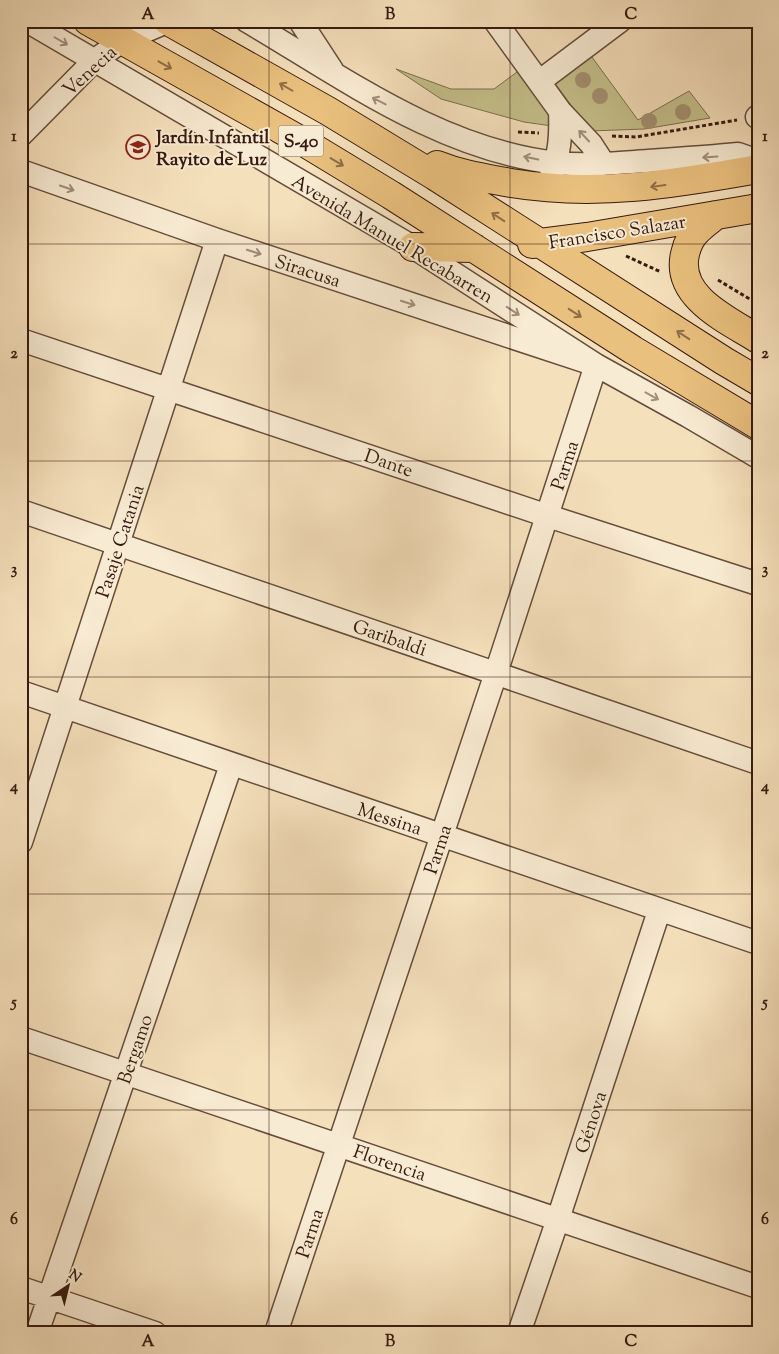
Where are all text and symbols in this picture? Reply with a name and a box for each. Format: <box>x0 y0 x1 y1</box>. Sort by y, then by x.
text: A <box>142 4 155 27</box>
text: B <box>385 4 395 27</box>
text: C <box>625 4 638 27</box>
one-way arrow <box>54 36 69 46</box>
street label: Venecia <box>57 40 124 104</box>
one-way arrow <box>157 60 171 70</box>
one-way arrow <box>279 82 294 91</box>
one-way arrow <box>372 96 387 106</box>
place label: Jardín Infantil Rayito de Luz <box>154 125 270 174</box>
road number: S-40 <box>278 125 324 156</box>
text: 1 <box>11 126 17 149</box>
text: 1 <box>762 126 768 149</box>
one-way arrow <box>578 130 590 143</box>
school or university icon: Jardín Infantil Rayito de Luz <box>125 134 151 160</box>
one-way arrow <box>702 152 718 161</box>
one-way arrow <box>523 153 539 162</box>
one-way arrow <box>329 157 343 167</box>
street label: Avenida Manuel Recabarren <box>286 169 498 311</box>
one-way arrow <box>650 181 666 191</box>
one-way arrow <box>59 183 75 193</box>
street label: Francisco Salazar <box>547 209 688 258</box>
one-way arrow <box>491 211 505 222</box>
one-way arrow <box>246 248 262 258</box>
street label: Siracusa <box>271 249 344 296</box>
one-way arrow <box>400 299 416 308</box>
one-way arrow <box>506 306 520 316</box>
one-way arrow <box>568 308 582 318</box>
one-way arrow <box>676 330 690 340</box>
text: 2 <box>10 343 18 366</box>
text: 2 <box>761 343 769 366</box>
one-way arrow <box>644 391 658 401</box>
street label: Parma <box>546 437 587 494</box>
street label: Dante <box>360 443 416 485</box>
street label: Pasaje Catania <box>90 481 152 602</box>
text: 3 <box>11 559 18 582</box>
text: 3 <box>762 559 769 582</box>
street label: Garibaldi <box>348 614 430 665</box>
text: 4 <box>9 776 18 799</box>
text: 4 <box>760 776 769 799</box>
street label: Messina <box>353 797 425 844</box>
street label: Parma <box>419 821 460 878</box>
text: 5 <box>9 992 17 1015</box>
text: 5 <box>760 992 768 1015</box>
street label: Bergamo <box>112 1011 161 1088</box>
street label: Génova <box>570 1088 615 1157</box>
street label: Florencia <box>349 1139 430 1190</box>
street label: Parma <box>291 1205 332 1262</box>
text: 6 <box>10 1209 18 1232</box>
text: 6 <box>761 1209 769 1232</box>
north arrow <box>42 1262 92 1312</box>
text: N <box>64 1266 85 1288</box>
text: A <box>142 1331 155 1354</box>
text: B <box>385 1331 395 1354</box>
text: C <box>625 1331 638 1354</box>

